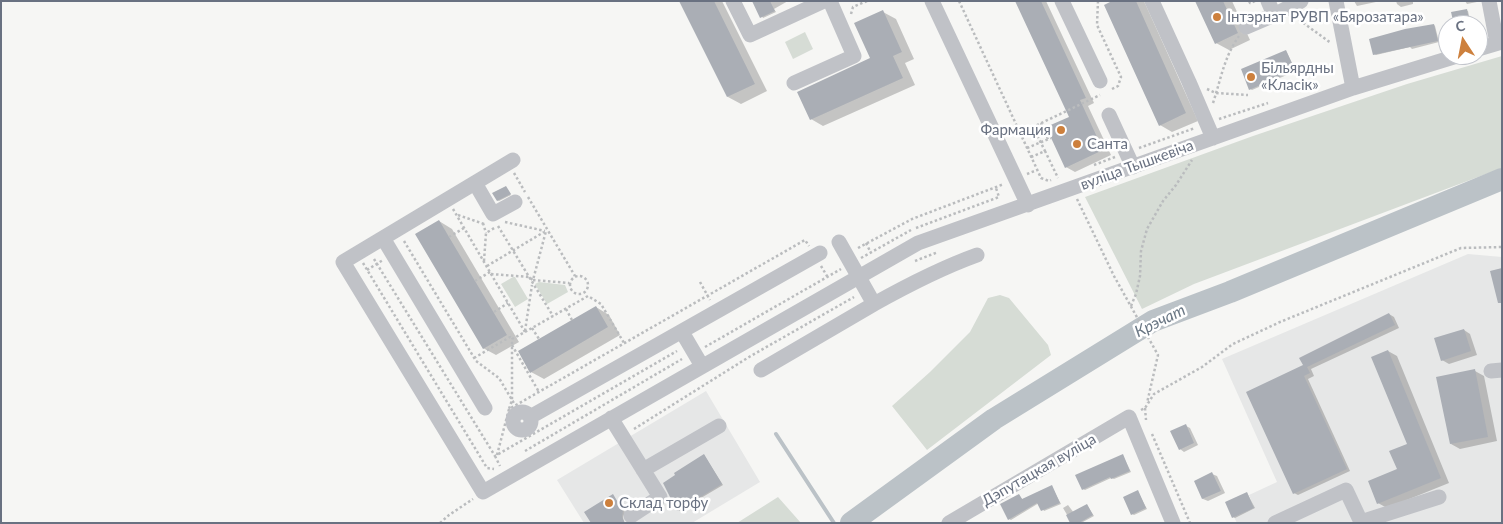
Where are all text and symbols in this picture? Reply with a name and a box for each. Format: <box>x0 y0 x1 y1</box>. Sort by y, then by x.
place label: Інтэрнат РУВП «Бярозатара» <box>1227 8 1424 26</box>
marker: Інтэрнат РУВП «Бярозатара» <box>1211 11 1223 23</box>
north arrow <box>1438 15 1488 65</box>
text: С <box>1454 17 1466 35</box>
place label: Більярдны «Класік» <box>1261 59 1334 94</box>
marker: Більярдны «Класік» <box>1245 71 1257 83</box>
place label: Фармация <box>980 121 1051 139</box>
marker: Фармация <box>1055 124 1067 136</box>
place label: Санта <box>1087 135 1128 153</box>
street label: вуліца Тышкевіча <box>1078 136 1196 194</box>
marker: Санта <box>1071 138 1083 150</box>
water label: Крэчат <box>1132 301 1188 341</box>
street label: Дэпутацкая вуліца <box>979 430 1099 510</box>
place label: Склад торфу <box>619 494 708 512</box>
marker: Склад торфу <box>603 497 615 509</box>

